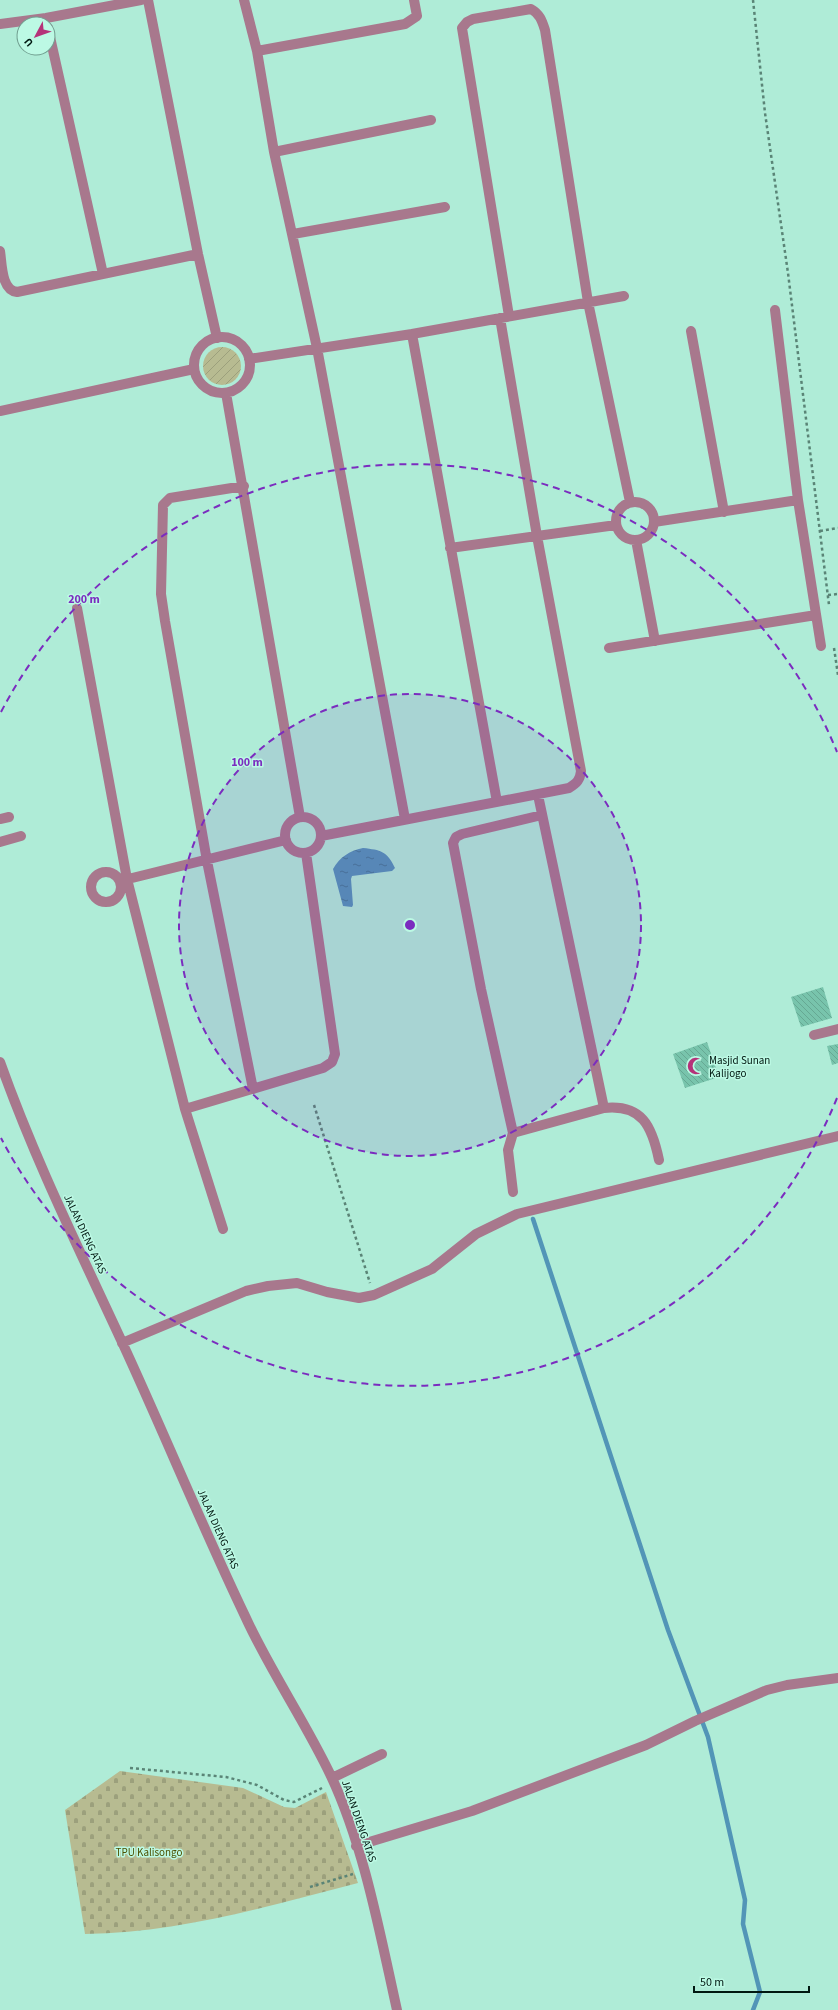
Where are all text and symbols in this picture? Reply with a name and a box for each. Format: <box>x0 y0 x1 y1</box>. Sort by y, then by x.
north arrow <box>16 16 56 56</box>
text: U <box>21 35 37 50</box>
text: 200 m <box>68 591 100 608</box>
text: 100 m <box>231 754 263 771</box>
centre of rings <box>403 918 417 932</box>
place label: Masjid Sunan Kalijogo <box>709 1053 770 1081</box>
mosque icon: Masjid Sunan Kalijogo <box>686 1056 706 1076</box>
street label: JALAN DIENG ATAS <box>60 1192 110 1276</box>
street label: JALAN DIENG ATAS <box>194 1487 242 1572</box>
street label: JALAN DIENG ATAS <box>338 1778 380 1864</box>
park label: TPU Kalisongo <box>116 1845 182 1860</box>
scale bar <box>694 1968 809 1994</box>
text: 50 m <box>700 1974 724 1991</box>

